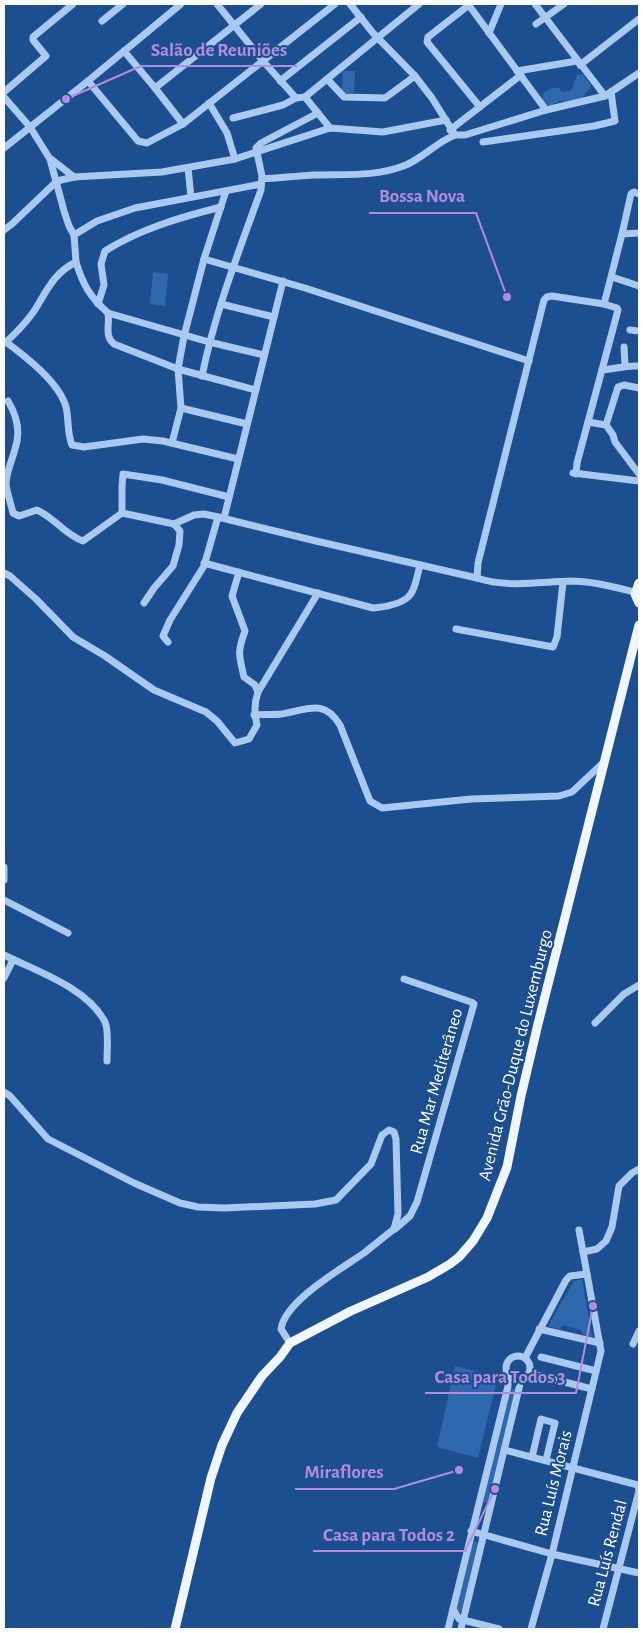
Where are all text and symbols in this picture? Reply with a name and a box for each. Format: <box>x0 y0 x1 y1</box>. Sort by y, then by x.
callout: Salão de Reuniões <box>141 32 297 66</box>
text: Salão de Reuniões <box>151 41 287 60</box>
callout: Bossa Nova <box>369 179 476 213</box>
text: Bossa Nova <box>379 187 465 206</box>
street label: Avenida Grão-Duque do Luxemburgo <box>476 928 556 1183</box>
street label: Rua Mar Mediterâneo <box>408 1006 466 1156</box>
callout: Casa para Todos 3 <box>425 1359 576 1393</box>
text: Casa para Todos 3 <box>434 1368 566 1387</box>
street label: Rua Luís Morais <box>532 1429 576 1538</box>
callout: Miraflores <box>295 1455 394 1489</box>
text: Miraflores <box>304 1463 384 1482</box>
street label: Rua Luís Rendal <box>585 1498 631 1609</box>
callout: Casa para Todos 2 <box>313 1517 465 1551</box>
text: Casa para Todos 2 <box>323 1526 455 1545</box>

